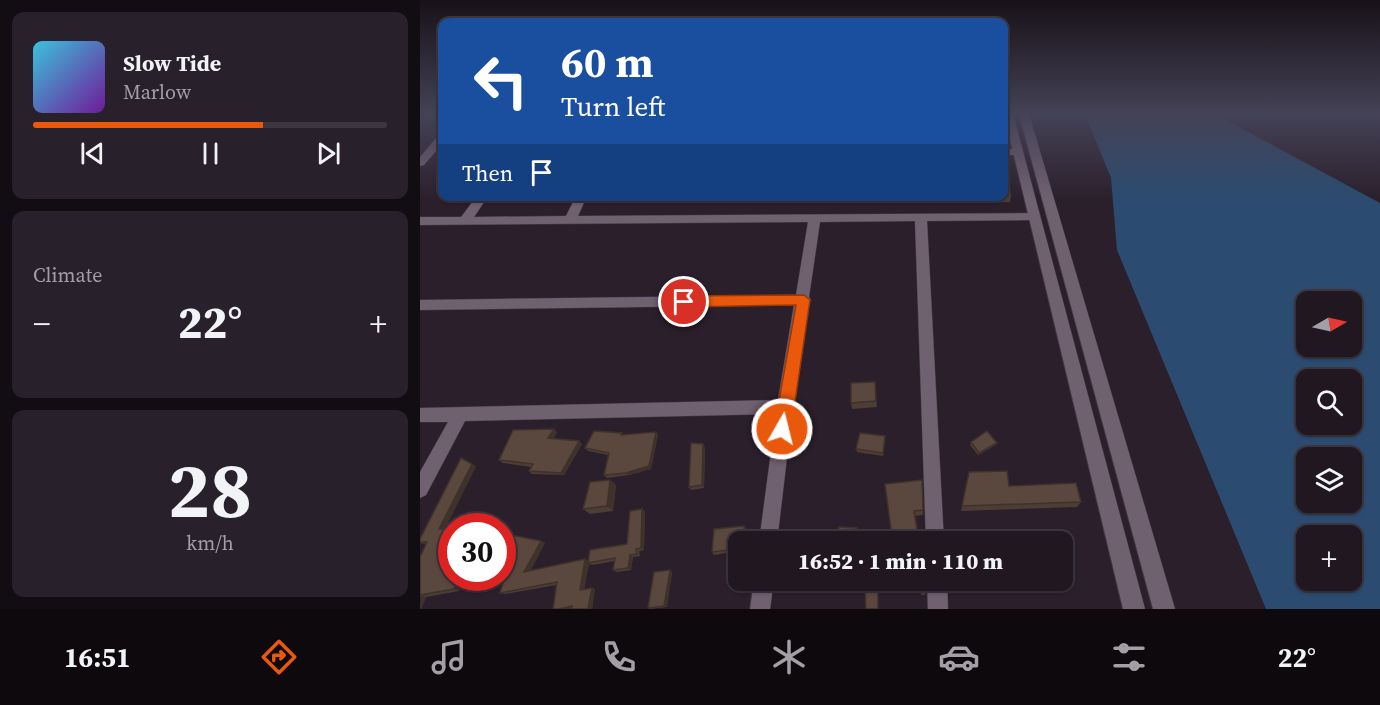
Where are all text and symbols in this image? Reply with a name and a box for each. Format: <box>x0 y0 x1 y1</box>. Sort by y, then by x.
text: 60 m <box>561 33 654 91</box>
icon: left <box>462 42 540 120</box>
text: Slow Tide <box>123 48 221 78</box>
text: Marlow <box>123 78 191 106</box>
text: Turn left <box>561 88 665 125</box>
icon: previous <box>76 137 109 170</box>
icon: pause <box>194 137 227 170</box>
icon: next <box>312 137 345 170</box>
icon: arrive <box>525 156 558 189</box>
text: Then <box>462 158 513 188</box>
text: Climate <box>33 261 102 289</box>
pin <box>658 276 709 327</box>
icon: arrive <box>667 285 700 318</box>
text: 22° <box>178 291 242 353</box>
north arrow <box>1296 291 1362 357</box>
map controls <box>1296 291 1362 591</box>
text: − <box>33 301 51 346</box>
text: + <box>369 301 387 346</box>
button: search <box>1296 369 1362 435</box>
position arrow <box>750 397 814 461</box>
text: 28 <box>168 436 252 543</box>
button: layers <box>1296 447 1362 513</box>
speed limit sign: 30 <box>438 513 516 591</box>
button: + <box>1296 525 1362 591</box>
text: km/h <box>186 529 234 557</box>
text: 16:52 · 1 min · 110 m <box>798 546 1003 576</box>
icon: directions <box>258 636 300 678</box>
icon: music <box>428 636 470 678</box>
icon: phone <box>598 636 640 678</box>
icon: climate <box>768 636 810 678</box>
icon: car <box>938 636 980 678</box>
icon: filters <box>1108 636 1150 678</box>
text: 16:51 <box>64 639 131 676</box>
text: 22° <box>1278 639 1316 676</box>

